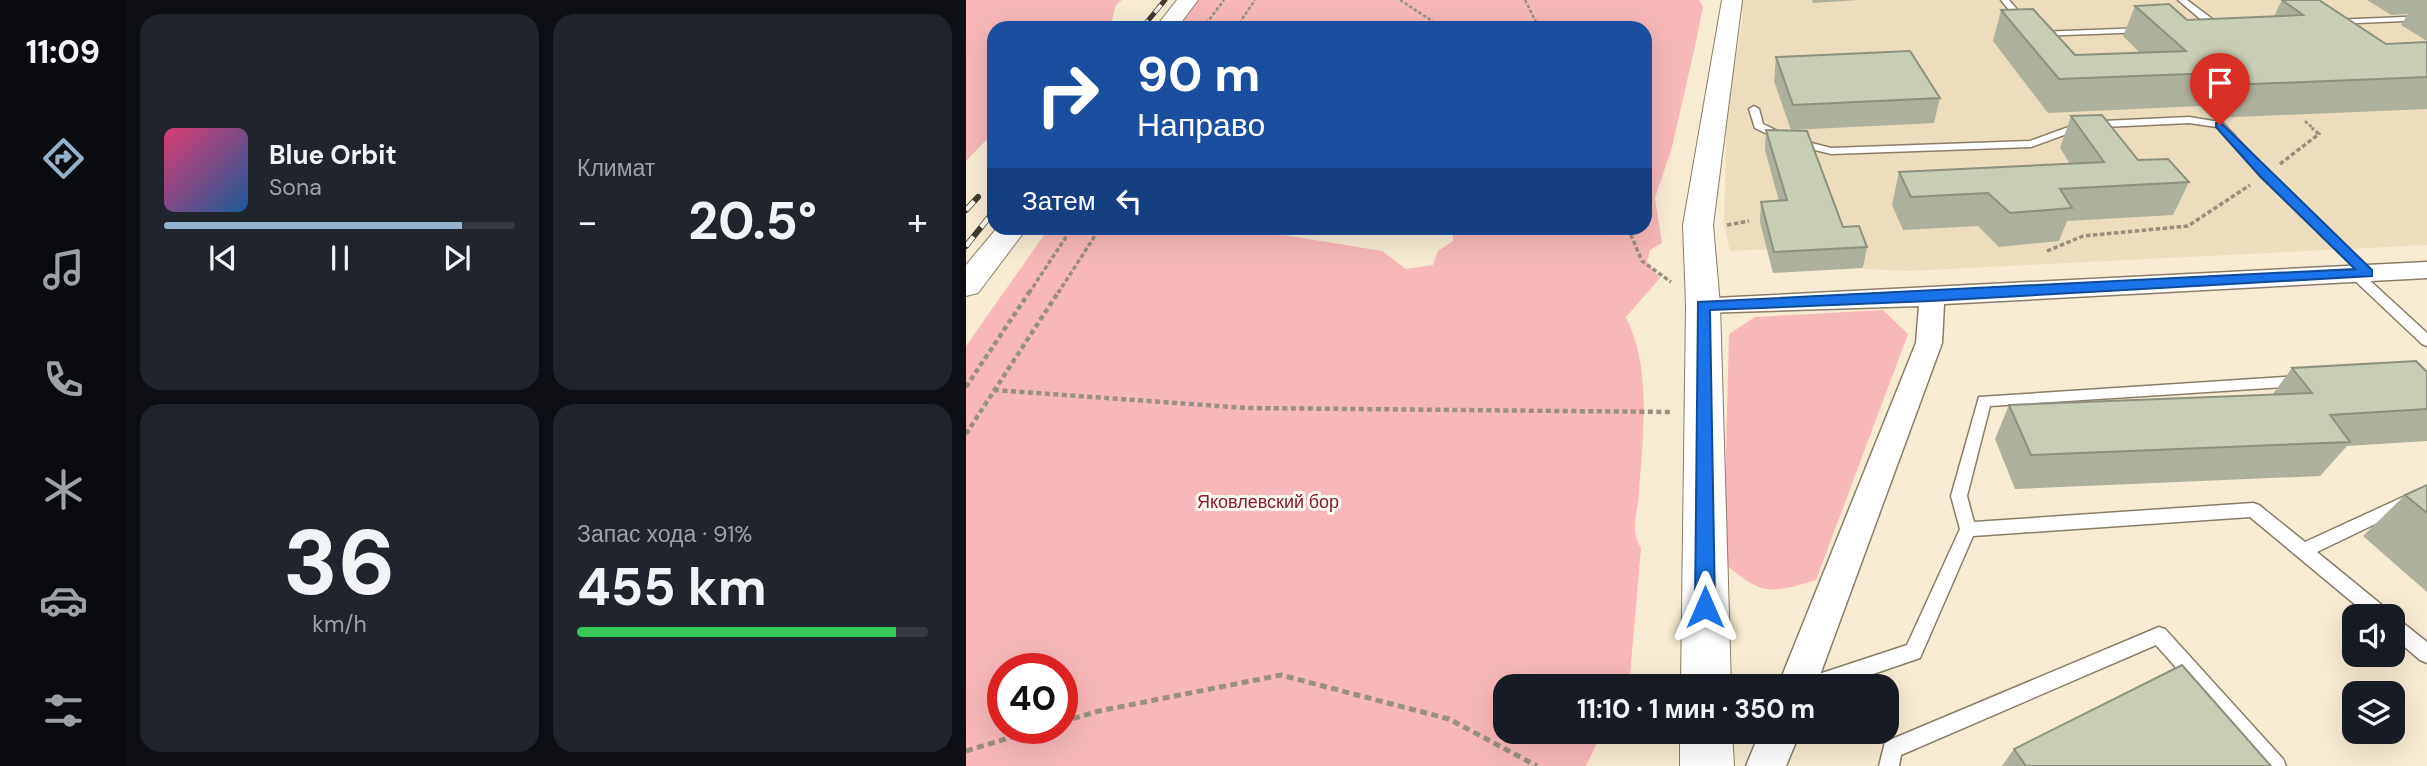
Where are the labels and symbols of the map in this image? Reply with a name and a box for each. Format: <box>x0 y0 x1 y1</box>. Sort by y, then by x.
pin <box>2190 53 2250 125</box>
park label: Яковлевский бор <box>1197 490 1339 514</box>
position arrow <box>1668 570 1742 644</box>
speed limit sign: 40 <box>987 653 1078 744</box>

